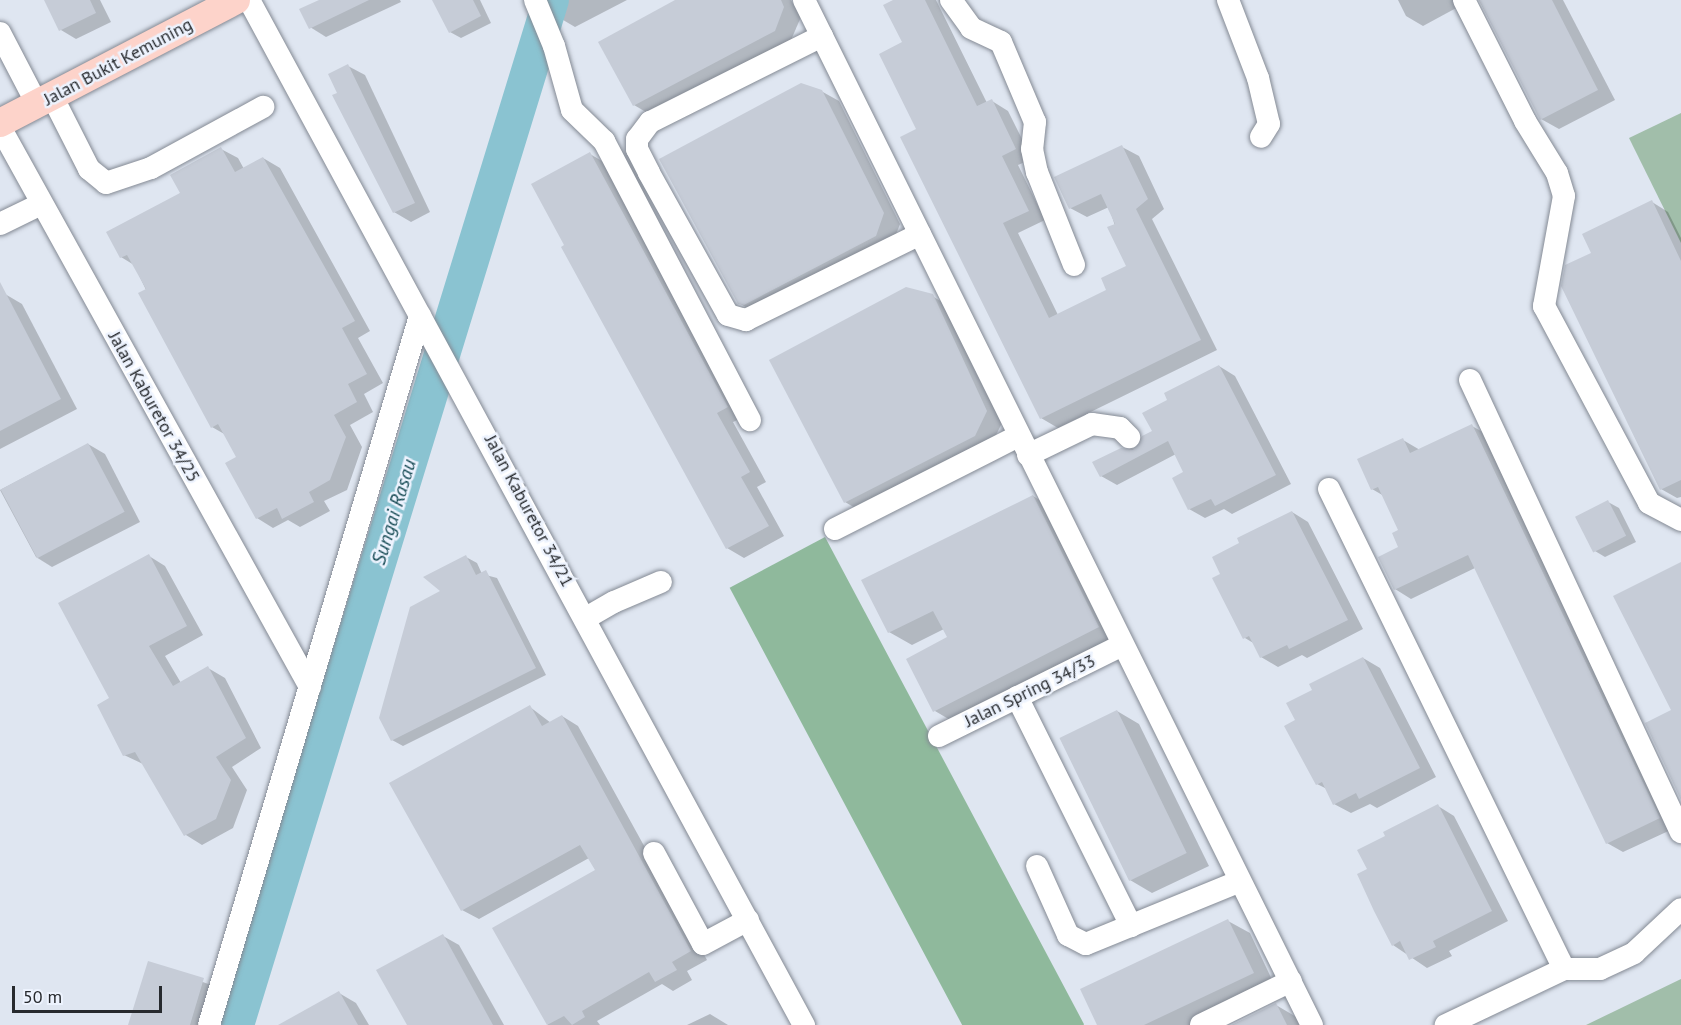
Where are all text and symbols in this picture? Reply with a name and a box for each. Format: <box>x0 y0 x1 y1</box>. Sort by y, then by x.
street label: Jalan Bukit Kemuning <box>40 14 196 110</box>
street label: Jalan Kaburetor 34/25 <box>104 328 204 486</box>
street label: Jalan Kaburetor 34/21 <box>480 431 578 591</box>
water label: Sungai Rasau <box>367 456 421 568</box>
street label: Jalan Spring 34/33 <box>961 650 1099 732</box>
scale bar <box>15 974 165 1012</box>
text: 50 m <box>23 985 62 1008</box>

